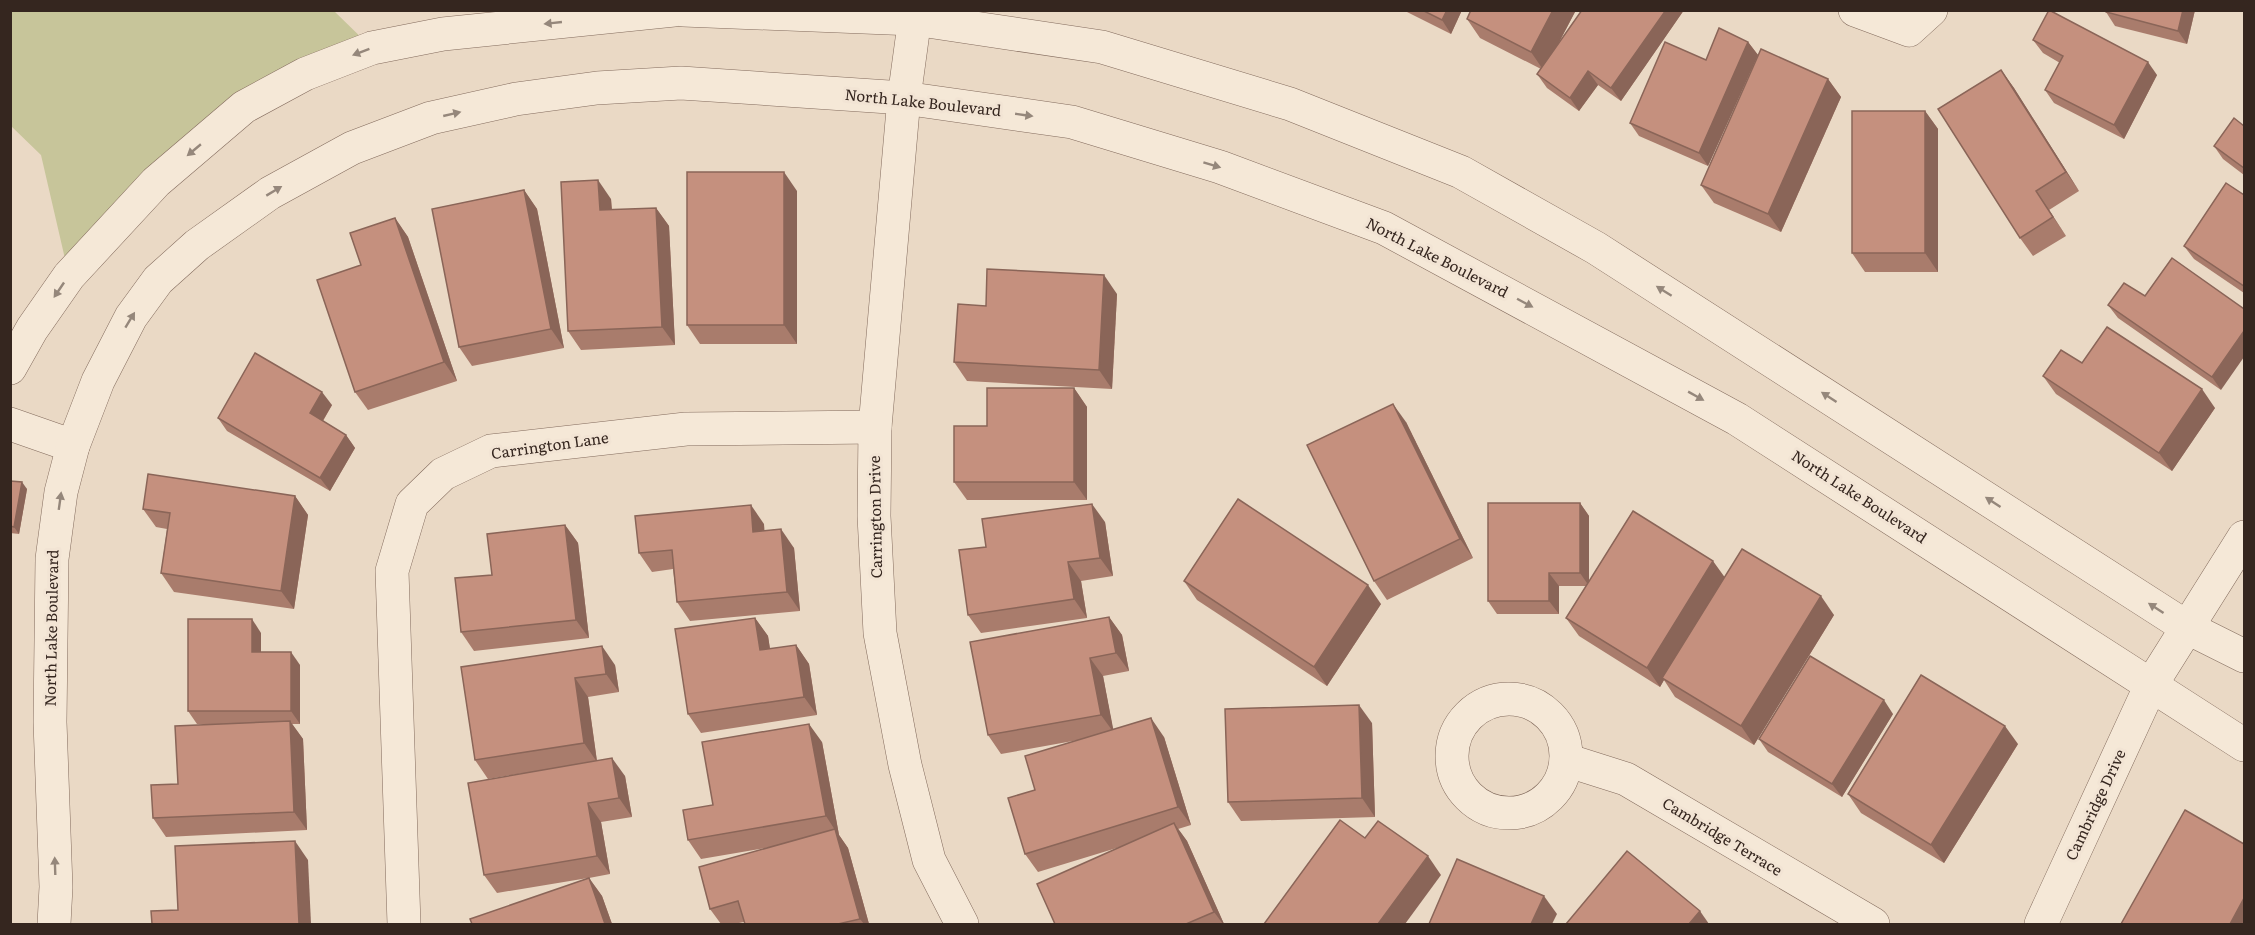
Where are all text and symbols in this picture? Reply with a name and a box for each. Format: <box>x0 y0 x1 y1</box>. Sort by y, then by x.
one-way arrow <box>544 18 563 28</box>
one-way arrow <box>352 48 370 58</box>
street label: North Lake Boulevard <box>844 82 1003 121</box>
one-way arrow <box>443 108 461 118</box>
one-way arrow <box>1015 111 1034 120</box>
one-way arrow <box>186 143 202 156</box>
one-way arrow <box>1203 161 1221 170</box>
one-way arrow <box>266 186 282 197</box>
street label: North Lake Boulevard <box>1362 211 1513 303</box>
one-way arrow <box>54 282 65 298</box>
one-way arrow <box>1656 286 1673 297</box>
one-way arrow <box>1516 298 1533 308</box>
one-way arrow <box>125 311 135 328</box>
one-way arrow <box>1687 391 1704 401</box>
one-way arrow <box>1821 391 1837 402</box>
street label: Carrington Lane <box>490 425 610 464</box>
street label: North Lake Boulevard <box>1788 443 1932 548</box>
street label: Carrington Drive <box>862 455 887 579</box>
one-way arrow <box>56 491 65 510</box>
one-way arrow <box>1984 497 2001 508</box>
street label: North Lake Boulevard <box>38 549 63 707</box>
one-way arrow <box>2149 602 2165 614</box>
street label: Cambridge Drive <box>2059 745 2131 864</box>
street label: Cambridge Terrace <box>1658 791 1787 881</box>
one-way arrow <box>50 857 60 876</box>

